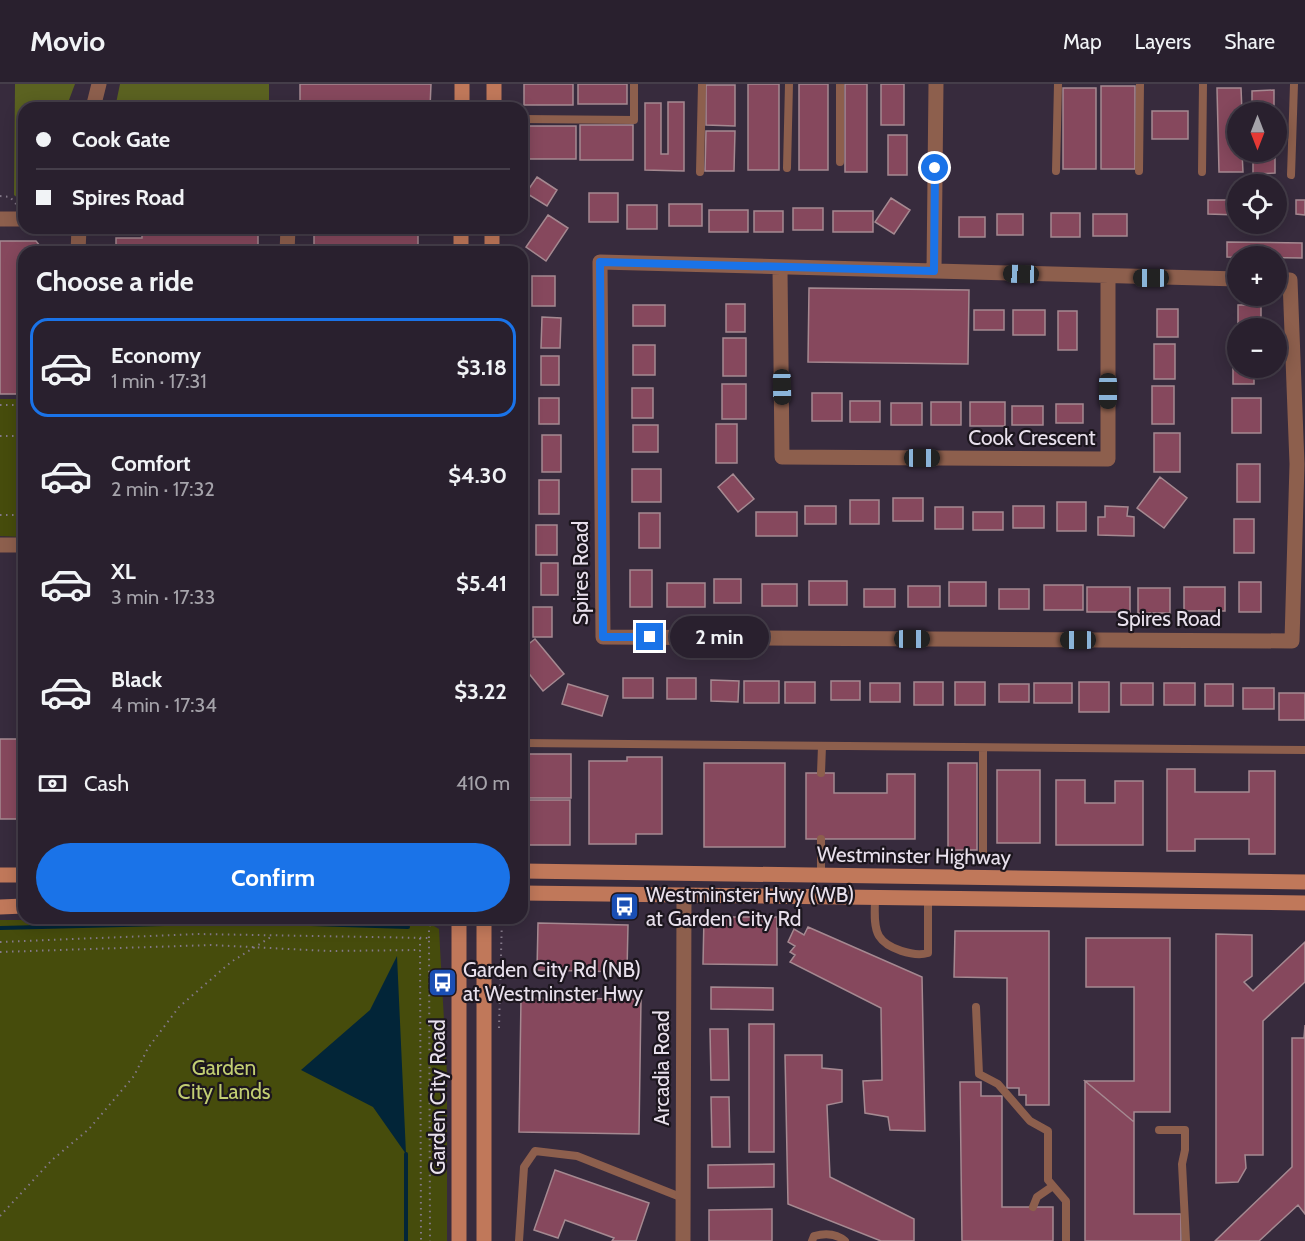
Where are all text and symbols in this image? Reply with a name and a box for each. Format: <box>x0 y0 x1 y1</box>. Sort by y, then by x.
text: Movio <box>30 24 105 58</box>
text: Map <box>1063 29 1102 54</box>
text: Layers <box>1135 29 1191 54</box>
text: Share <box>1224 29 1275 54</box>
north arrow <box>1227 102 1287 162</box>
map controls <box>1227 102 1287 378</box>
text: Cook Gate <box>72 126 170 153</box>
route start <box>921 154 948 181</box>
button: locate <box>1227 174 1287 234</box>
text: Spires Road <box>72 184 185 211</box>
button: + <box>1227 246 1287 306</box>
car <box>1003 264 1039 284</box>
text: Choose a ride <box>36 265 194 298</box>
car <box>1133 269 1169 287</box>
button: − <box>1227 318 1287 378</box>
icon: car <box>39 341 93 395</box>
text: Economy <box>111 342 201 369</box>
text: $3.18 <box>456 354 507 381</box>
text: 1 min · 17:31 <box>111 369 207 393</box>
car <box>773 369 791 405</box>
car <box>1099 373 1117 409</box>
street label: Cook Crescent <box>968 425 1096 450</box>
icon: car <box>39 449 93 503</box>
car <box>904 449 940 467</box>
text: Comfort <box>111 450 190 477</box>
text: $4.30 <box>448 462 507 489</box>
text: 2 min · 17:32 <box>111 477 215 501</box>
street label: Spires Road <box>568 521 593 625</box>
icon: car <box>39 557 93 611</box>
text: XL <box>111 558 136 585</box>
text: $5.41 <box>456 570 507 597</box>
text: 3 min · 17:33 <box>111 585 215 609</box>
street label: Spires Road <box>1117 606 1221 631</box>
callout: 2 min <box>671 616 770 658</box>
route end <box>636 623 663 650</box>
text: 2 min <box>695 625 744 649</box>
car <box>894 630 930 648</box>
car <box>1060 631 1096 649</box>
icon: car <box>39 665 93 719</box>
text: Black <box>111 666 162 693</box>
text: $3.22 <box>454 678 507 705</box>
text: 4 min · 17:34 <box>111 693 217 717</box>
icon: cash <box>36 767 69 800</box>
text: Cash <box>84 770 129 797</box>
text: 410 m <box>456 771 510 795</box>
street label: Westminster Highway <box>817 841 1012 870</box>
button: Confirm <box>36 843 510 912</box>
place label: Westminster Hwy (WB) at Garden City Rd <box>646 882 854 931</box>
bus stop icon: Westminster Hwy (WB) at Garden City Rd <box>609 891 641 923</box>
place label: Garden City Rd (NB) at Westminster Hwy <box>463 957 644 1006</box>
bus stop icon: Garden City Rd (NB) at Westminster Hwy <box>426 966 458 998</box>
street label: Arcadia Road <box>649 1010 674 1126</box>
street label: Garden City Road <box>425 1019 450 1175</box>
park label: Garden City Lands <box>177 1055 271 1104</box>

